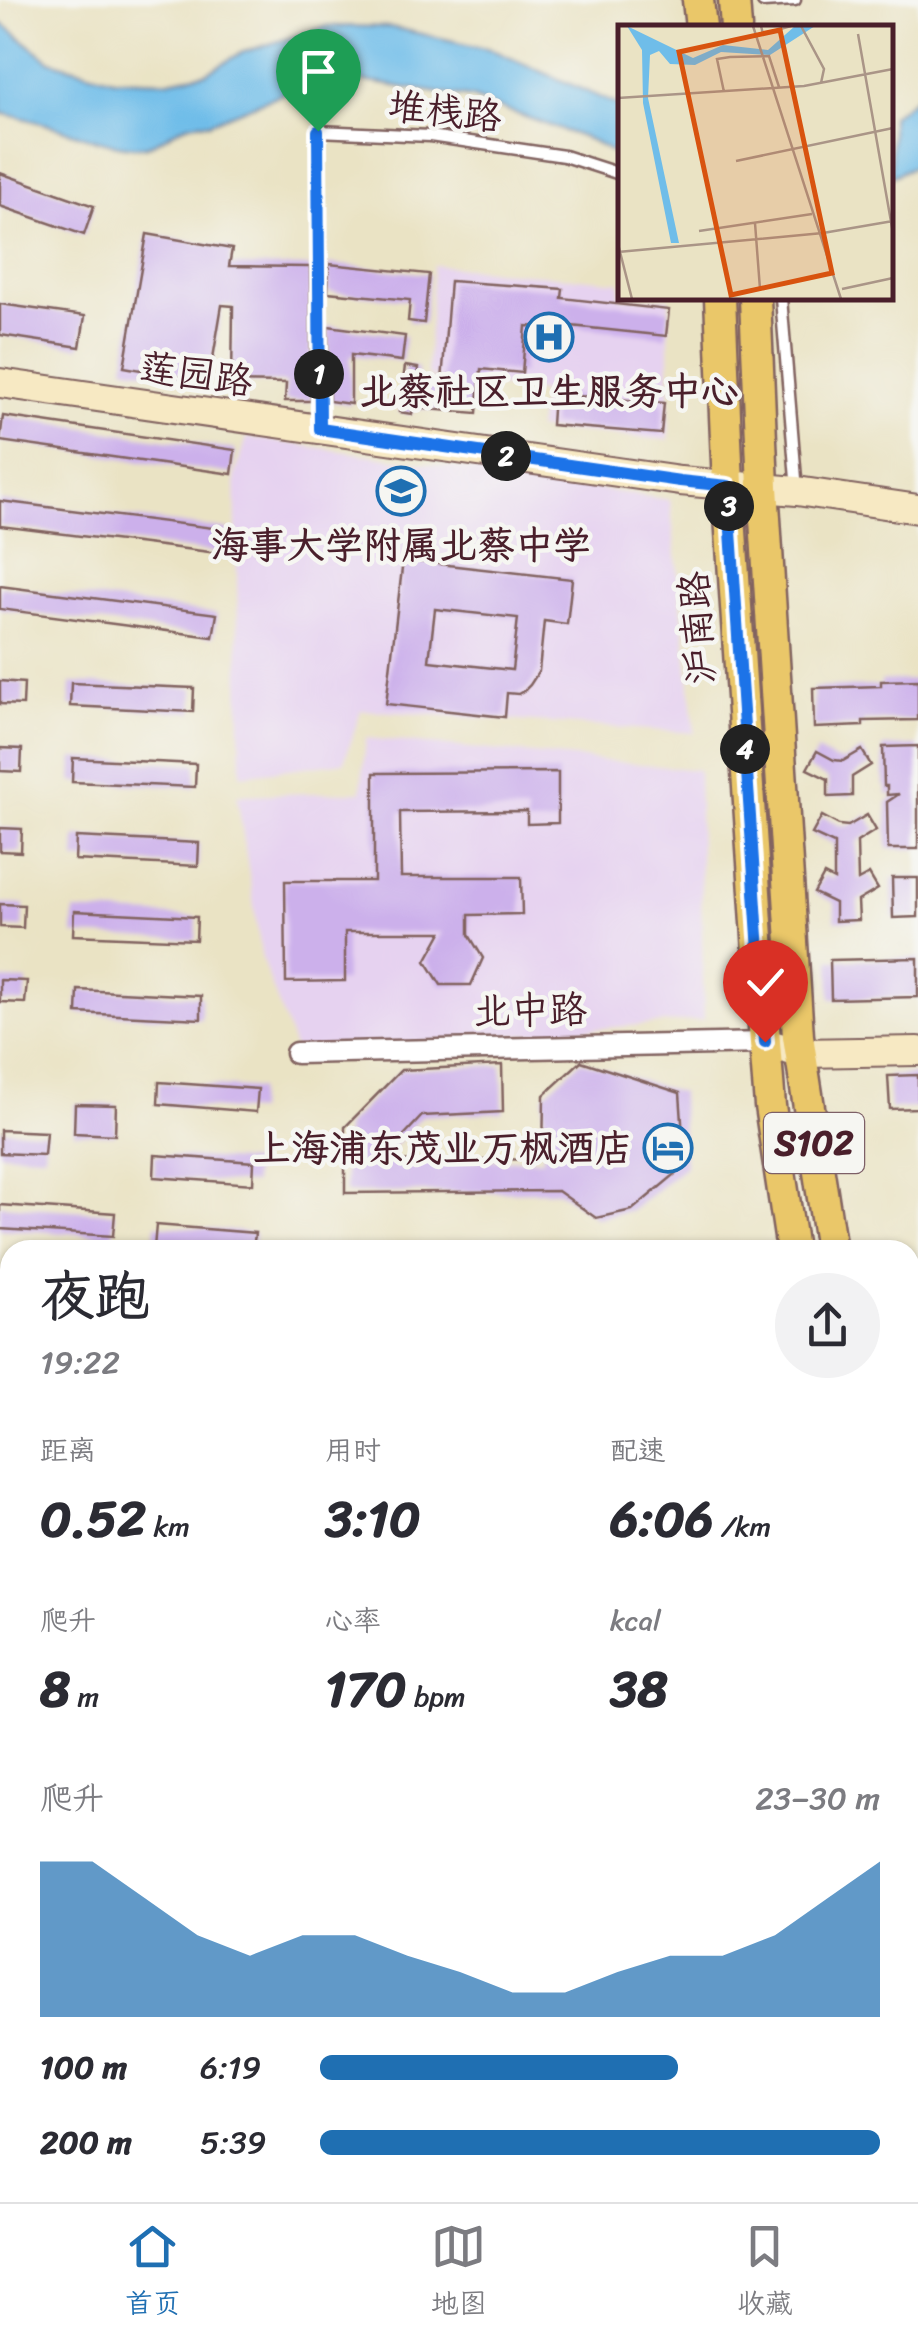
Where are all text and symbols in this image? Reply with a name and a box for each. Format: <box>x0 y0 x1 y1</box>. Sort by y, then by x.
inset map <box>618 25 893 300</box>
pin <box>276 29 361 132</box>
icon: arrive <box>291 44 346 99</box>
street label: 堆栈路 <box>385 72 505 151</box>
hospital icon: 北蔡社区卫生服务中心 <box>523 311 575 363</box>
street label: 莲园路 <box>135 333 257 416</box>
pin: 1 <box>294 349 344 399</box>
text: 1 <box>313 349 325 398</box>
place label: 北蔡社区卫生服务中心 <box>359 358 739 425</box>
pin: 2 <box>481 431 531 481</box>
text: 2 <box>498 431 514 480</box>
school or university icon: 海事大学附属北蔡中学 <box>375 465 427 517</box>
pin: 3 <box>704 481 754 531</box>
text: 3 <box>721 481 737 530</box>
place label: 海事大学附属北蔡中学 <box>211 512 591 579</box>
street label: 沪南路 <box>660 569 735 687</box>
pin: 4 <box>720 724 770 774</box>
text: 4 <box>736 724 754 773</box>
pin <box>723 940 808 1043</box>
icon: check <box>738 955 793 1010</box>
street label: 北中路 <box>472 976 588 1045</box>
road number: S102 <box>764 1113 864 1173</box>
place label: 上海浦东茂业万枫酒店 <box>253 1115 633 1182</box>
hotel icon: 上海浦东茂业万枫酒店 <box>642 1122 694 1174</box>
text: 夜跑 <box>40 1248 150 1345</box>
button: share <box>775 1273 880 1378</box>
text: 19:22 <box>40 1334 120 1391</box>
text: 距离 <box>40 1426 96 1475</box>
text: 用时 <box>325 1426 381 1475</box>
text: 配速 <box>610 1426 666 1475</box>
text: 0.52 <box>40 1475 146 1564</box>
text: 3:10 <box>325 1475 421 1564</box>
text: 6:06 <box>610 1475 714 1564</box>
text: km <box>146 1502 190 1551</box>
text: /km <box>714 1502 771 1551</box>
text: 爬升 <box>40 1596 96 1645</box>
text: 心率 <box>325 1596 381 1645</box>
text: kcal <box>610 1596 661 1645</box>
text: 8 <box>40 1645 70 1734</box>
text: 170 <box>325 1645 407 1734</box>
text: 38 <box>610 1645 668 1734</box>
text: m <box>70 1672 99 1721</box>
text: bpm <box>407 1672 466 1721</box>
text: 爬升 <box>40 1770 104 1827</box>
text: 23–30 m <box>755 1770 880 1827</box>
text: 100 m <box>40 2039 127 2096</box>
text: 6:19 <box>200 2039 261 2096</box>
text: 200 m <box>40 2114 132 2171</box>
text: 5:39 <box>200 2114 266 2171</box>
tab: 首页 <box>125 2219 181 2328</box>
tab: 地图 <box>431 2219 487 2328</box>
tab: 收藏 <box>737 2219 793 2328</box>

